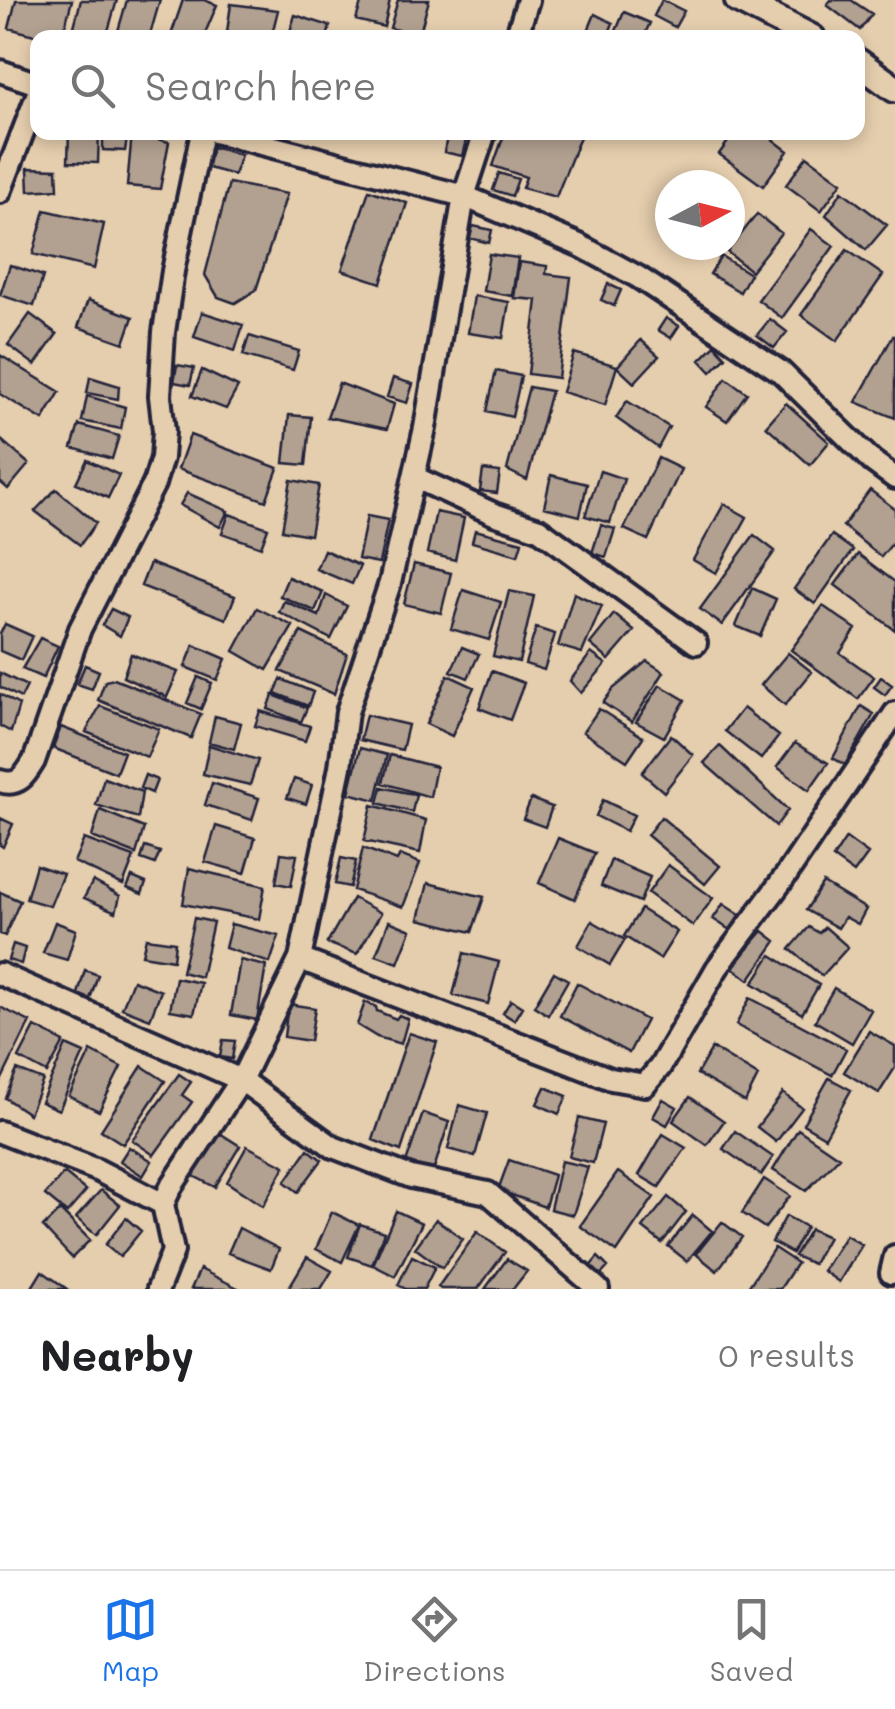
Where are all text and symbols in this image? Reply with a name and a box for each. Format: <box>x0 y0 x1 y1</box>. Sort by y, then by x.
search box <box>30 30 865 140</box>
icon: search <box>65 58 120 113</box>
text: Search here <box>145 60 376 110</box>
north arrow <box>655 170 745 260</box>
text: Nearby <box>40 1327 194 1382</box>
text: 0 results <box>718 1333 855 1375</box>
tab: Map <box>102 1592 159 1688</box>
tab: Directions <box>363 1592 506 1688</box>
tab: Saved <box>710 1592 793 1688</box>

